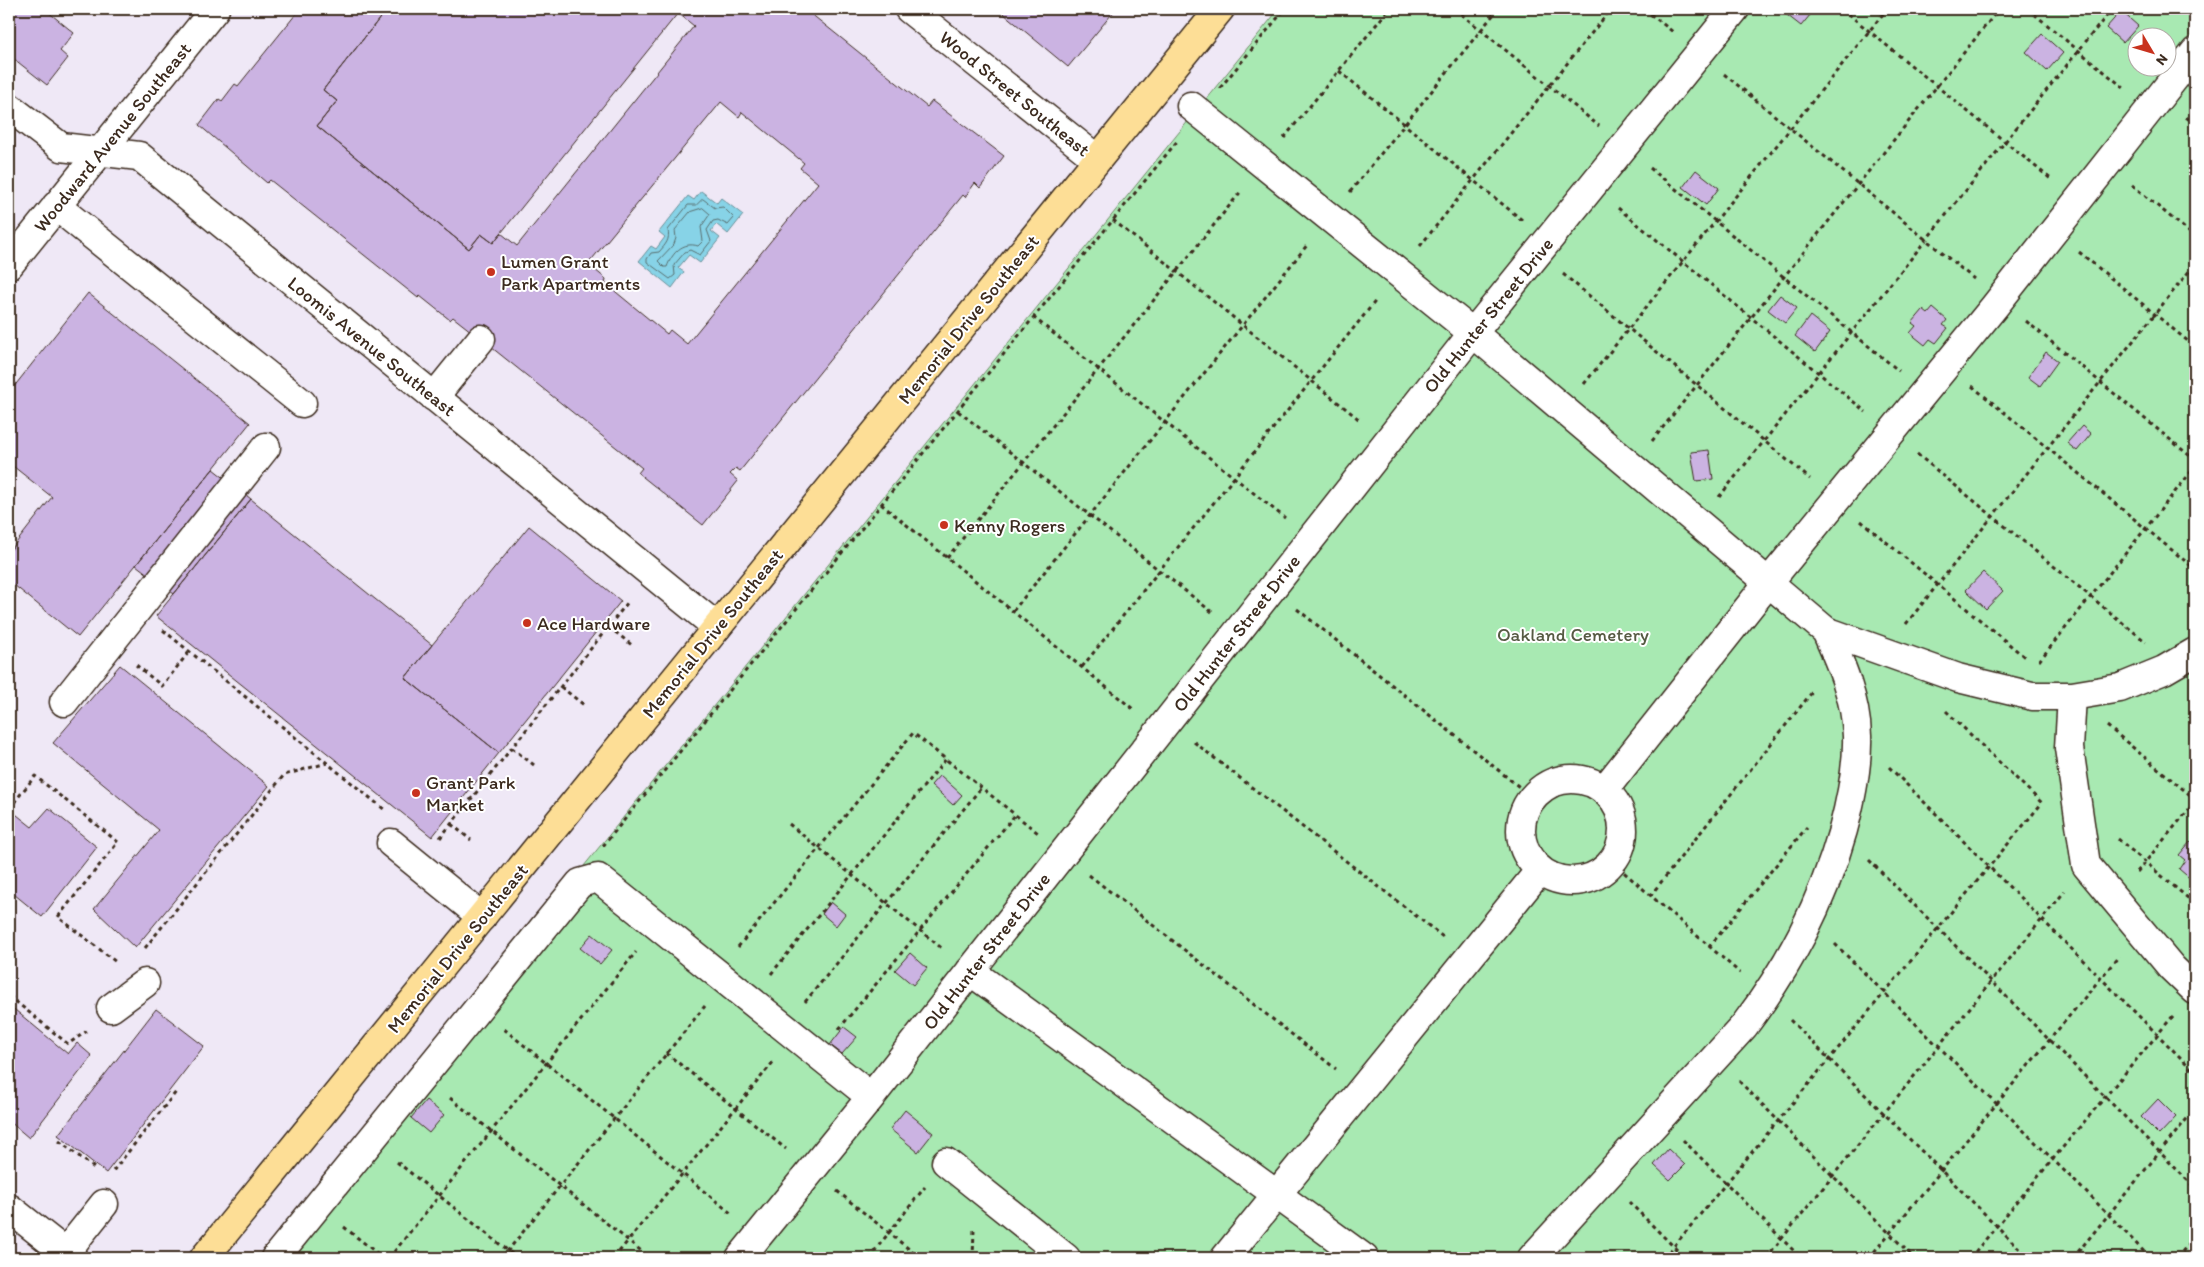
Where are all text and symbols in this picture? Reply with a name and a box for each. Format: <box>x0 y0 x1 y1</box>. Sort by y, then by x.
street label: Wood Street Southeast <box>935 26 1095 161</box>
north arrow <box>2126 28 2176 78</box>
street label: Woodward Avenue Southeast <box>29 38 196 237</box>
text: N <box>2152 51 2171 69</box>
street label: Memorial Drive Southeast <box>893 230 1044 409</box>
street label: Old Hunter Street Drive <box>1419 233 1558 398</box>
place label: Lumen Grant Park Apartments <box>501 250 640 295</box>
marker: Lumen Grant Park Apartments <box>485 266 497 278</box>
street label: Loomis Avenue Southeast <box>283 272 460 421</box>
place label: Kenny Rogers <box>954 514 1065 537</box>
marker: Kenny Rogers <box>938 519 950 531</box>
street label: Memorial Drive Southeast <box>637 544 788 723</box>
street label: Old Hunter Street Drive <box>1168 550 1305 717</box>
place label: Ace Hardware <box>537 612 650 635</box>
marker: Ace Hardware <box>521 617 533 629</box>
park label: Oakland Cemetery <box>1497 623 1649 646</box>
place label: Grant Park Market <box>426 771 516 816</box>
marker: Grant Park Market <box>410 787 422 799</box>
street label: Memorial Drive Southeast <box>382 859 533 1038</box>
street label: Old Hunter Street Drive <box>918 868 1055 1035</box>

